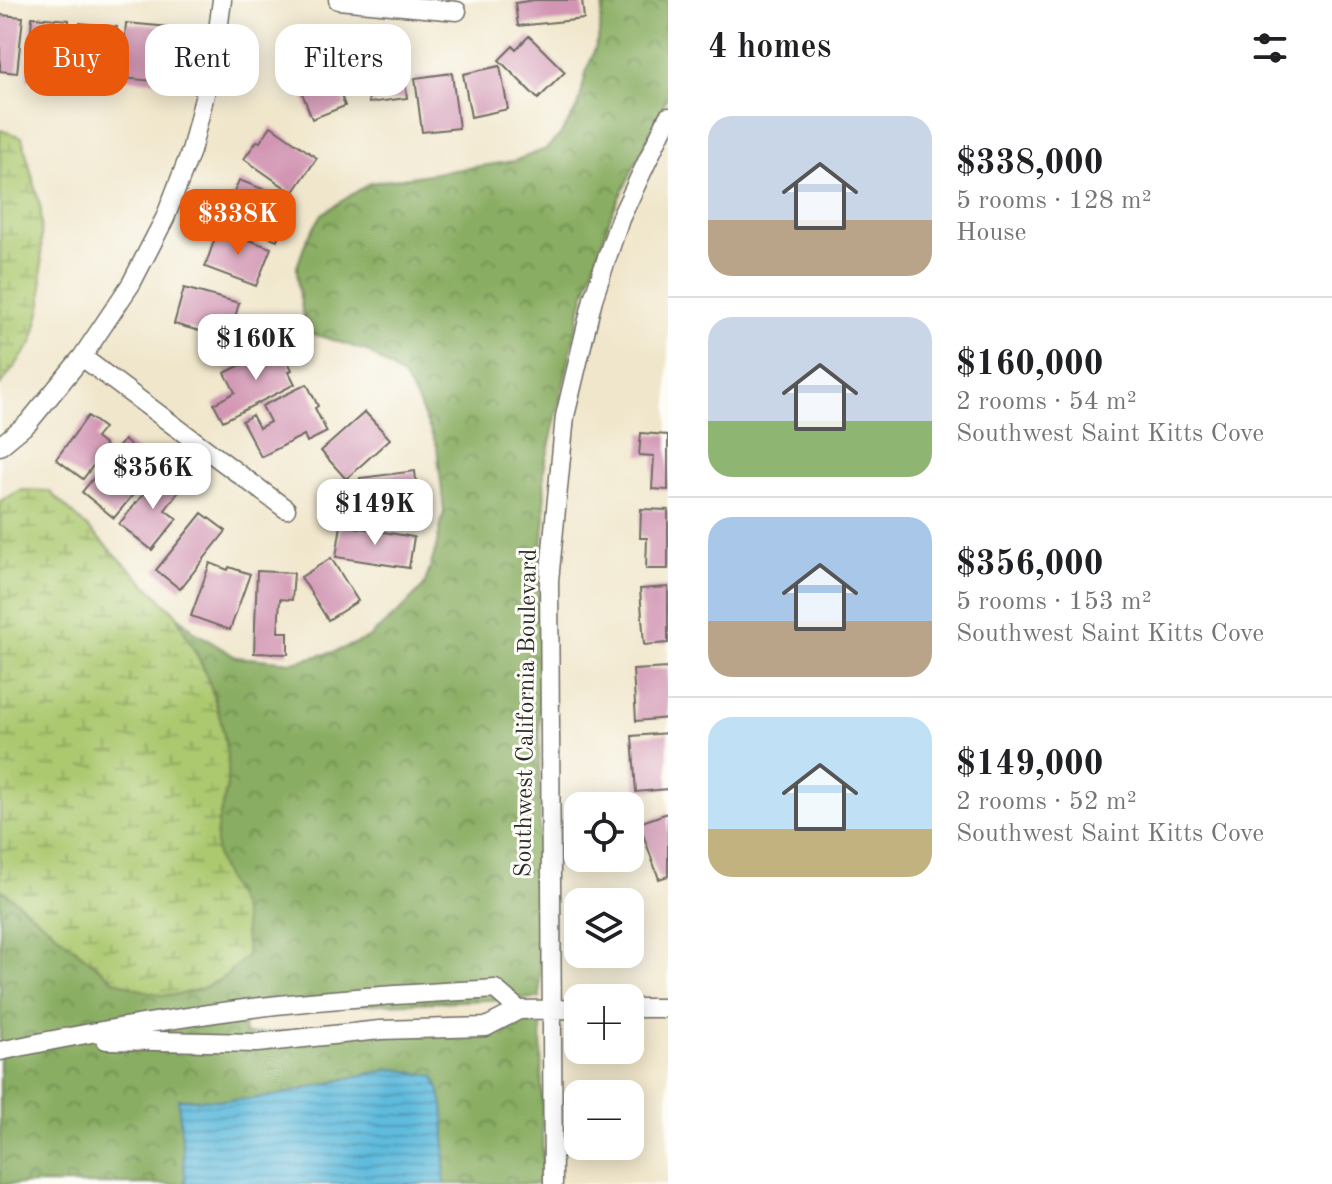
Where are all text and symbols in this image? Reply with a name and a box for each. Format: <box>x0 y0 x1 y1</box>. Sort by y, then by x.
chip: Buy <box>24 24 129 96</box>
chip: Rent <box>145 24 259 96</box>
chip: Filters <box>275 24 411 96</box>
icon: filters <box>1248 26 1292 70</box>
text: 4 homes <box>708 31 831 65</box>
text: $338,000 <box>956 147 1104 181</box>
icon: home <box>772 148 868 244</box>
text: 5 rooms · 128 m² <box>956 188 1152 214</box>
pin: $338K <box>182 189 294 257</box>
text: $338K <box>198 202 278 228</box>
text: House <box>956 220 1027 246</box>
pin: $160K <box>200 314 312 382</box>
text: $160K <box>216 327 296 353</box>
text: $160,000 <box>956 348 1104 382</box>
icon: home <box>772 349 868 445</box>
text: 2 rooms · 54 m² <box>956 389 1137 415</box>
text: Southwest Saint Kitts Cove <box>956 421 1264 447</box>
pin: $356K <box>97 443 209 511</box>
text: $356K <box>113 456 193 482</box>
pin: $149K <box>319 479 431 547</box>
text: $149K <box>335 492 415 518</box>
street label: Southwest California Boulevard <box>512 548 542 878</box>
text: $356,000 <box>956 548 1104 582</box>
icon: home <box>772 549 868 645</box>
text: 5 rooms · 153 m² <box>956 589 1152 615</box>
text: Southwest Saint Kitts Cove <box>956 621 1264 647</box>
text: $149,000 <box>956 748 1104 782</box>
icon: home <box>772 749 868 845</box>
text: 2 rooms · 52 m² <box>956 789 1137 815</box>
map controls <box>564 792 644 1160</box>
button: locate <box>564 792 644 872</box>
text: Southwest Saint Kitts Cove <box>956 821 1264 847</box>
button: layers <box>564 888 644 968</box>
button: + <box>564 984 644 1064</box>
button: − <box>564 1080 644 1160</box>

